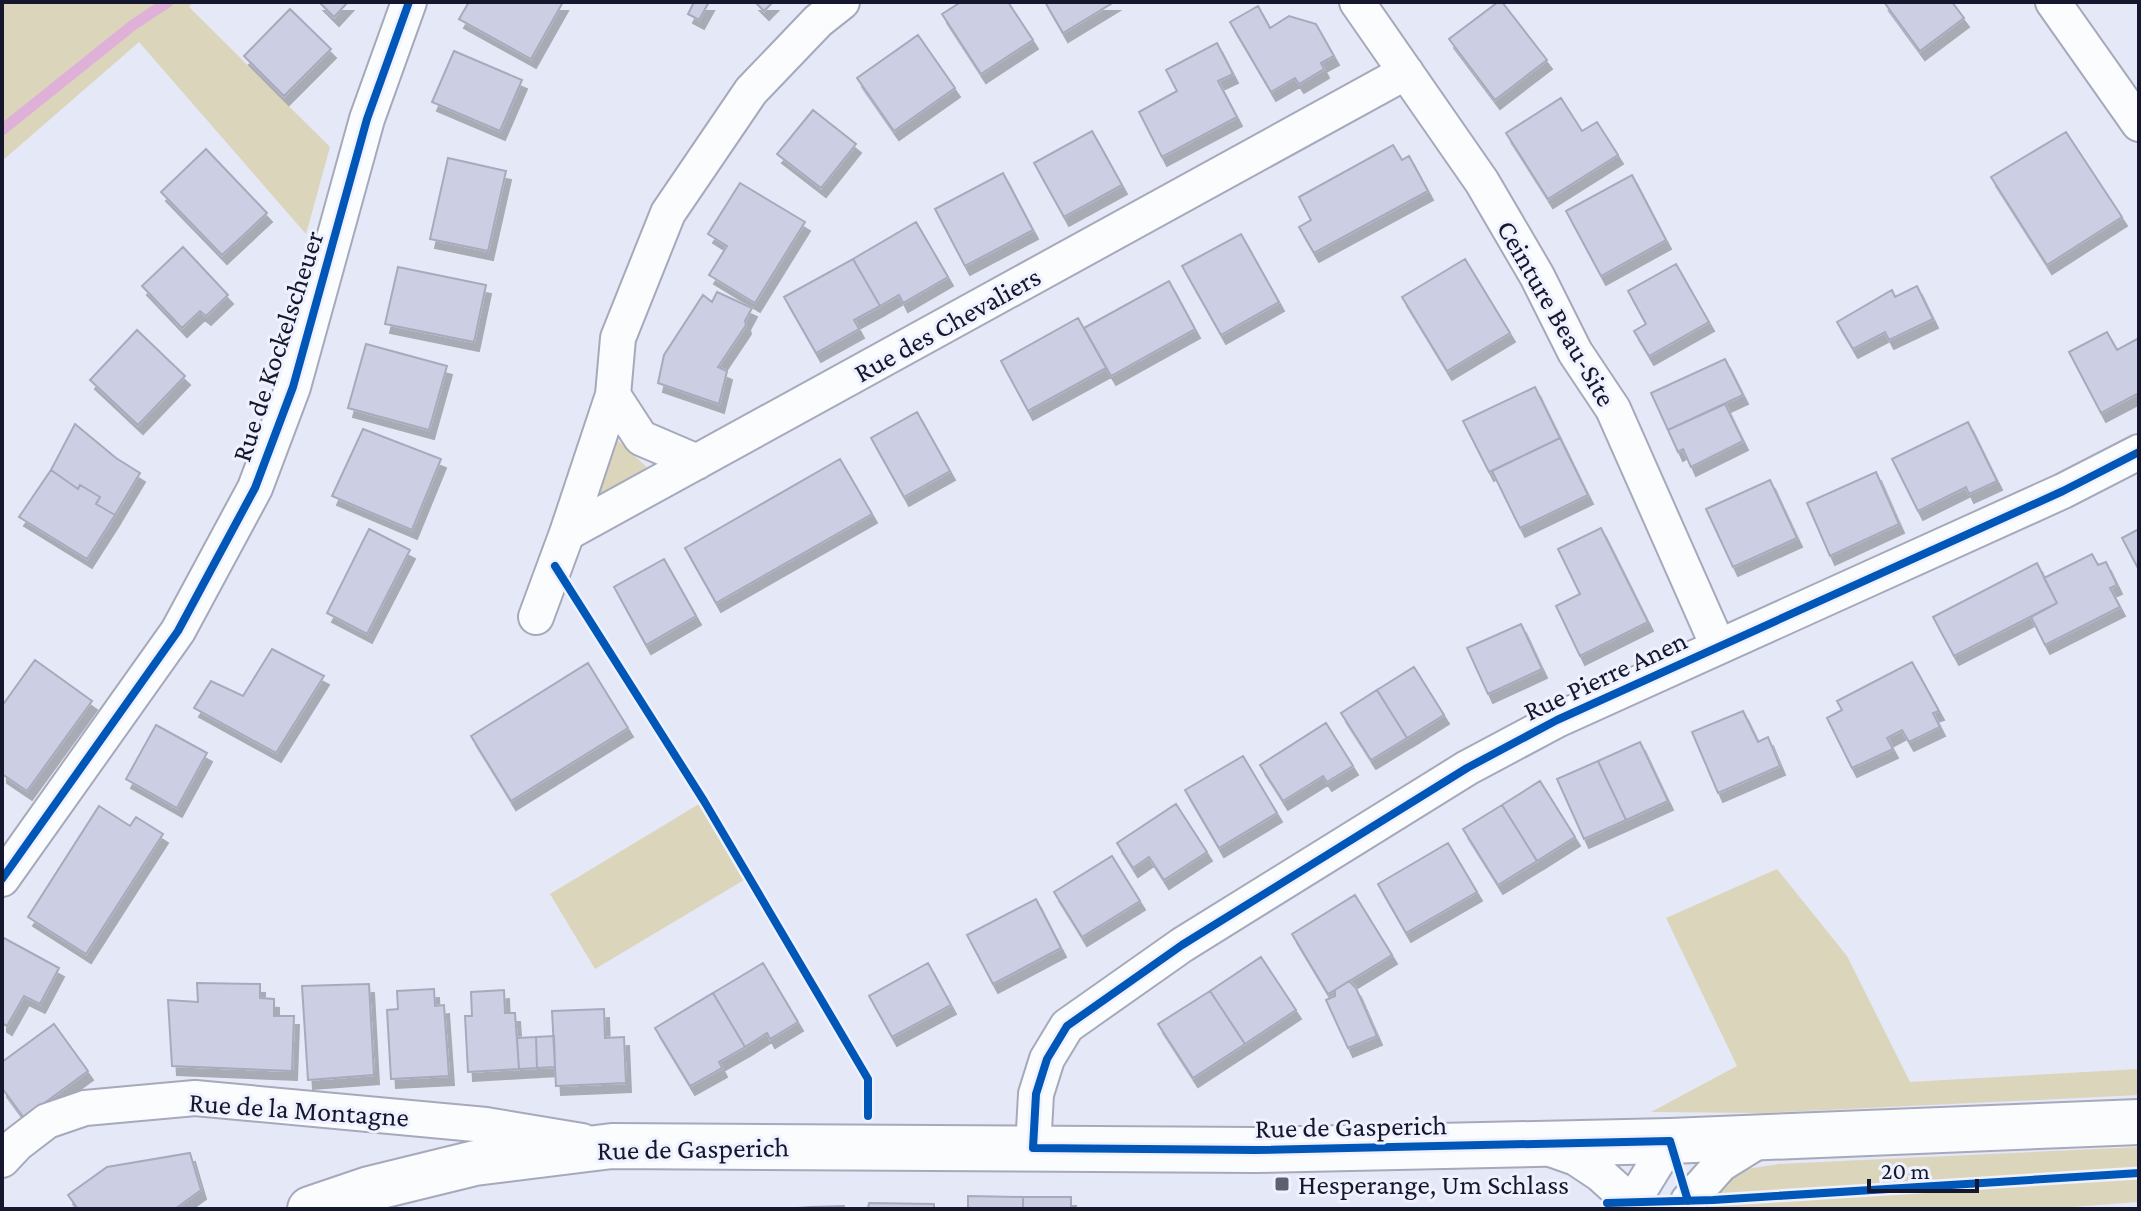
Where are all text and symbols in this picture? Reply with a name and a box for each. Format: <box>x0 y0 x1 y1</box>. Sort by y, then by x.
street label: Ceinture Beau-Site <box>1491 215 1622 412</box>
street label: Rue de Kockelscheuer <box>226 227 329 465</box>
street label: Rue des Chevaliers <box>849 260 1046 388</box>
street label: Rue Pierre Anen <box>1519 624 1692 727</box>
street label: Rue de la Montagne <box>188 1086 410 1133</box>
street label: Rue de Gasperich <box>1255 1109 1447 1144</box>
street label: Rue de Gasperich <box>597 1131 789 1166</box>
scale bar <box>1869 1143 1977 1193</box>
text: 20 m <box>1881 1157 1930 1184</box>
place label: Hesperange, Um Schlass <box>1298 1169 1569 1200</box>
marker: Hesperange, Um Schlass <box>1273 1175 1291 1193</box>

